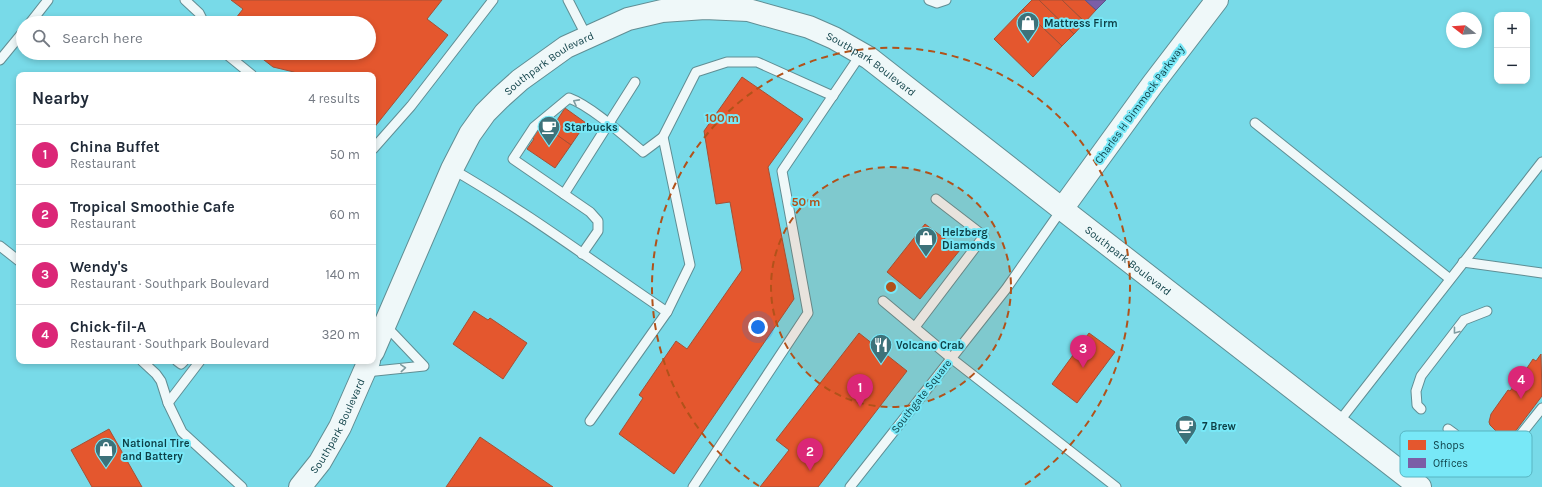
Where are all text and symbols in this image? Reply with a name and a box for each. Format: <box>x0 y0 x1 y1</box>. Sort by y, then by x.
shop icon: Mattress Firm <box>1015 10 1041 43</box>
north arrow <box>1446 12 1482 48</box>
map controls <box>1494 12 1530 84</box>
button: + <box>1494 12 1530 48</box>
search box <box>16 16 376 60</box>
place label: Mattress Firm <box>1044 17 1118 30</box>
icon: search <box>30 27 52 49</box>
text: Search here <box>62 29 143 47</box>
street label: Southpark Boulevard <box>501 29 596 98</box>
street label: Southpark Boulevard <box>824 29 918 99</box>
street label: Charles H Dimmock Parkway <box>1092 42 1187 166</box>
button: − <box>1494 48 1530 84</box>
text: Nearby <box>32 88 89 108</box>
text: 4 results <box>308 91 360 106</box>
one-way arrow <box>573 99 580 107</box>
text: 100 m <box>705 111 739 125</box>
cafe icon: Starbucks <box>536 114 562 147</box>
place label: Starbucks <box>564 121 618 134</box>
text: China Buffet <box>70 138 160 156</box>
text: 1 <box>43 147 47 162</box>
text: 50 m <box>330 147 360 162</box>
text: Restaurant <box>70 156 136 171</box>
text: 50 m <box>792 195 821 209</box>
text: Tropical Smoothie Cafe <box>70 198 235 216</box>
text: 2 <box>41 207 49 222</box>
text: 60 m <box>330 207 360 222</box>
text: Restaurant <box>70 216 136 231</box>
street label: Southpark Boulevard <box>1082 223 1174 298</box>
shop icon: Helzberg Diamonds <box>913 225 939 258</box>
place label: Helzberg Diamonds <box>942 226 996 252</box>
text: Wendy's <box>70 258 128 276</box>
text: 3 <box>41 267 49 282</box>
text: 140 m <box>325 267 360 282</box>
text: Restaurant · Southpark Boulevard <box>70 276 269 291</box>
centre of rings <box>884 280 898 294</box>
your location <box>748 317 768 337</box>
text: Chick-fil-A <box>70 318 146 336</box>
one-way arrow <box>1453 326 1460 333</box>
text: 4 <box>41 327 49 342</box>
text: 320 m <box>322 327 360 342</box>
restaurant icon: Volcano Crab <box>868 332 894 365</box>
pin: 3 <box>1070 335 1096 368</box>
text: Restaurant · Southpark Boulevard <box>70 336 269 351</box>
place label: Volcano Crab <box>896 339 965 352</box>
street label: Southgate Square <box>889 357 954 436</box>
one-way arrow <box>400 364 406 373</box>
pin: 4 <box>1508 366 1534 399</box>
pin: 1 <box>847 374 873 407</box>
street label: Southpark Boulevard <box>307 376 368 476</box>
cafe icon: 7 Brew <box>1173 413 1199 446</box>
place label: 7 Brew <box>1202 420 1237 433</box>
legend <box>1400 431 1532 477</box>
shop icon: National Tire and Battery <box>93 436 119 469</box>
place label: National Tire and Battery <box>122 437 190 463</box>
pin: 2 <box>797 438 823 471</box>
text: Shops <box>1433 439 1465 452</box>
text: Offices <box>1433 457 1468 470</box>

